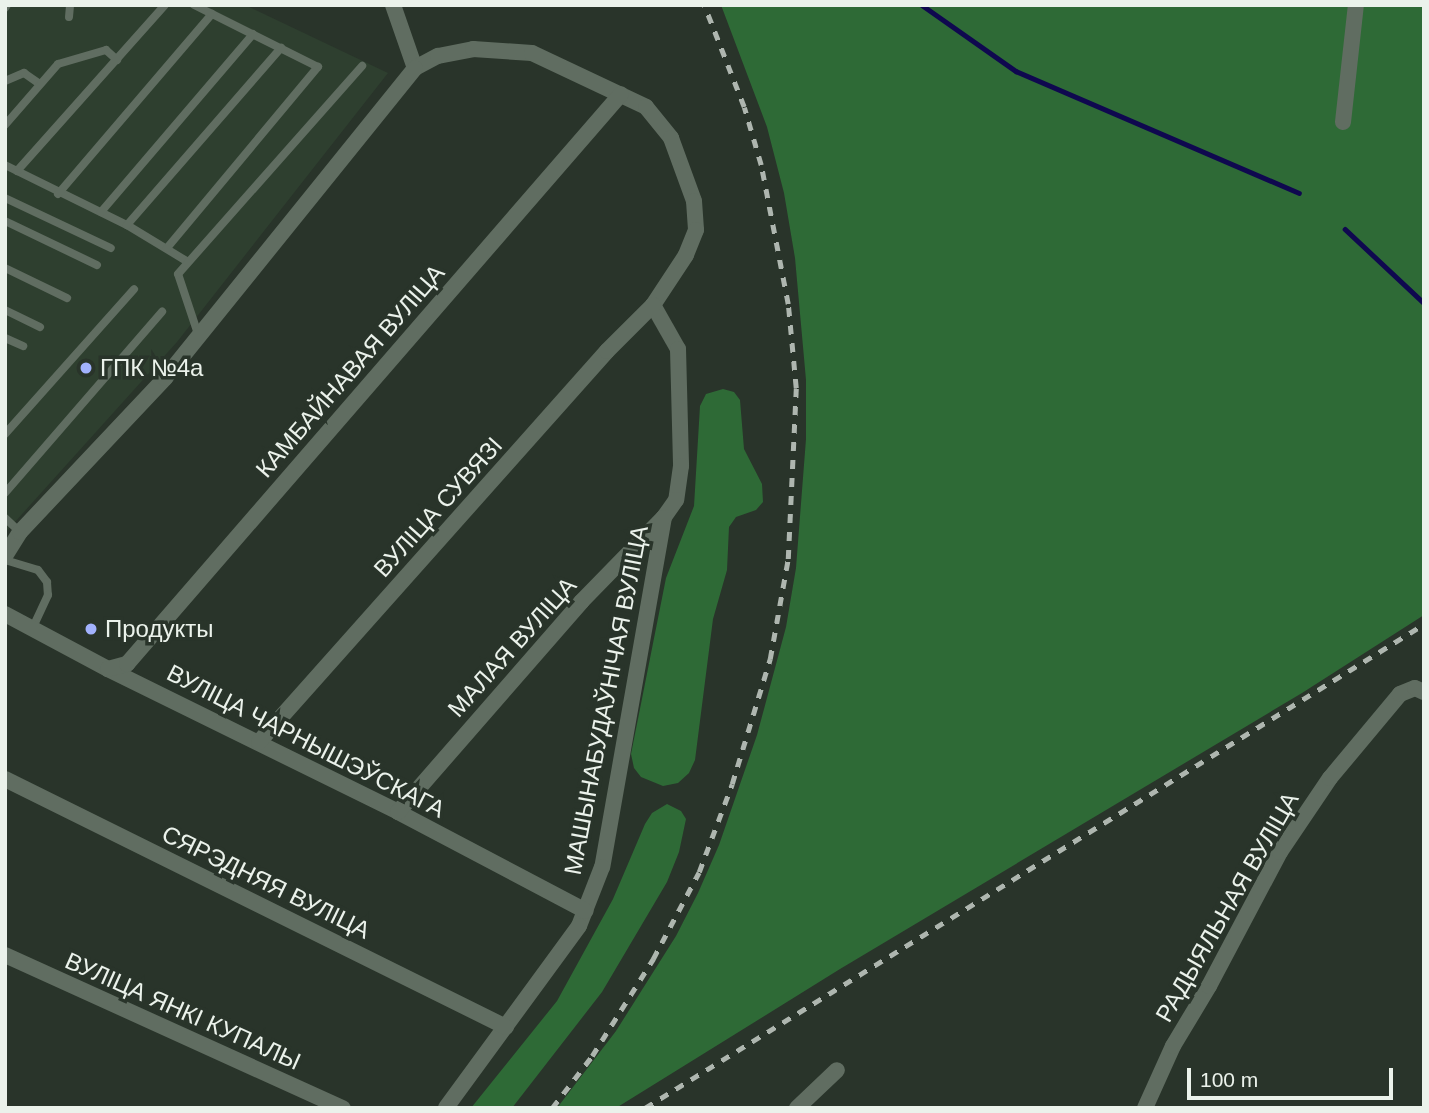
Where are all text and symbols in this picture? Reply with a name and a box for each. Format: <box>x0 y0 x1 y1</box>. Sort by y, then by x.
street label: КАМБАЙНАВАЯ ВУЛІЦА <box>250 259 450 483</box>
place label: ГПК №4а <box>100 354 203 382</box>
marker: ГПК №4а <box>78 360 94 376</box>
street label: ВУЛІЦА СУВЯЗІ <box>368 431 508 583</box>
street label: МАШЫНАБУДАЎНІЧАЯ ВУЛІЦА <box>558 523 654 877</box>
street label: МАЛАЯ ВУЛІЦА <box>442 571 582 723</box>
place label: Продукты <box>105 615 213 643</box>
marker: Продукты <box>83 621 99 637</box>
street label: ВУЛІЦА ЧАРНЫШЭЎСКАГА <box>162 658 450 824</box>
street label: РАДЫЯЛЬНАЯ ВУЛІЦА <box>1149 787 1305 1027</box>
street label: СЯРЭДНЯЯ ВУЛІЦА <box>157 819 375 945</box>
street label: ВУЛІЦА ЯНКІ КУПАЛЫ <box>61 946 305 1076</box>
scale bar <box>1191 1054 1398 1098</box>
text: 100 m <box>1200 1068 1258 1091</box>

